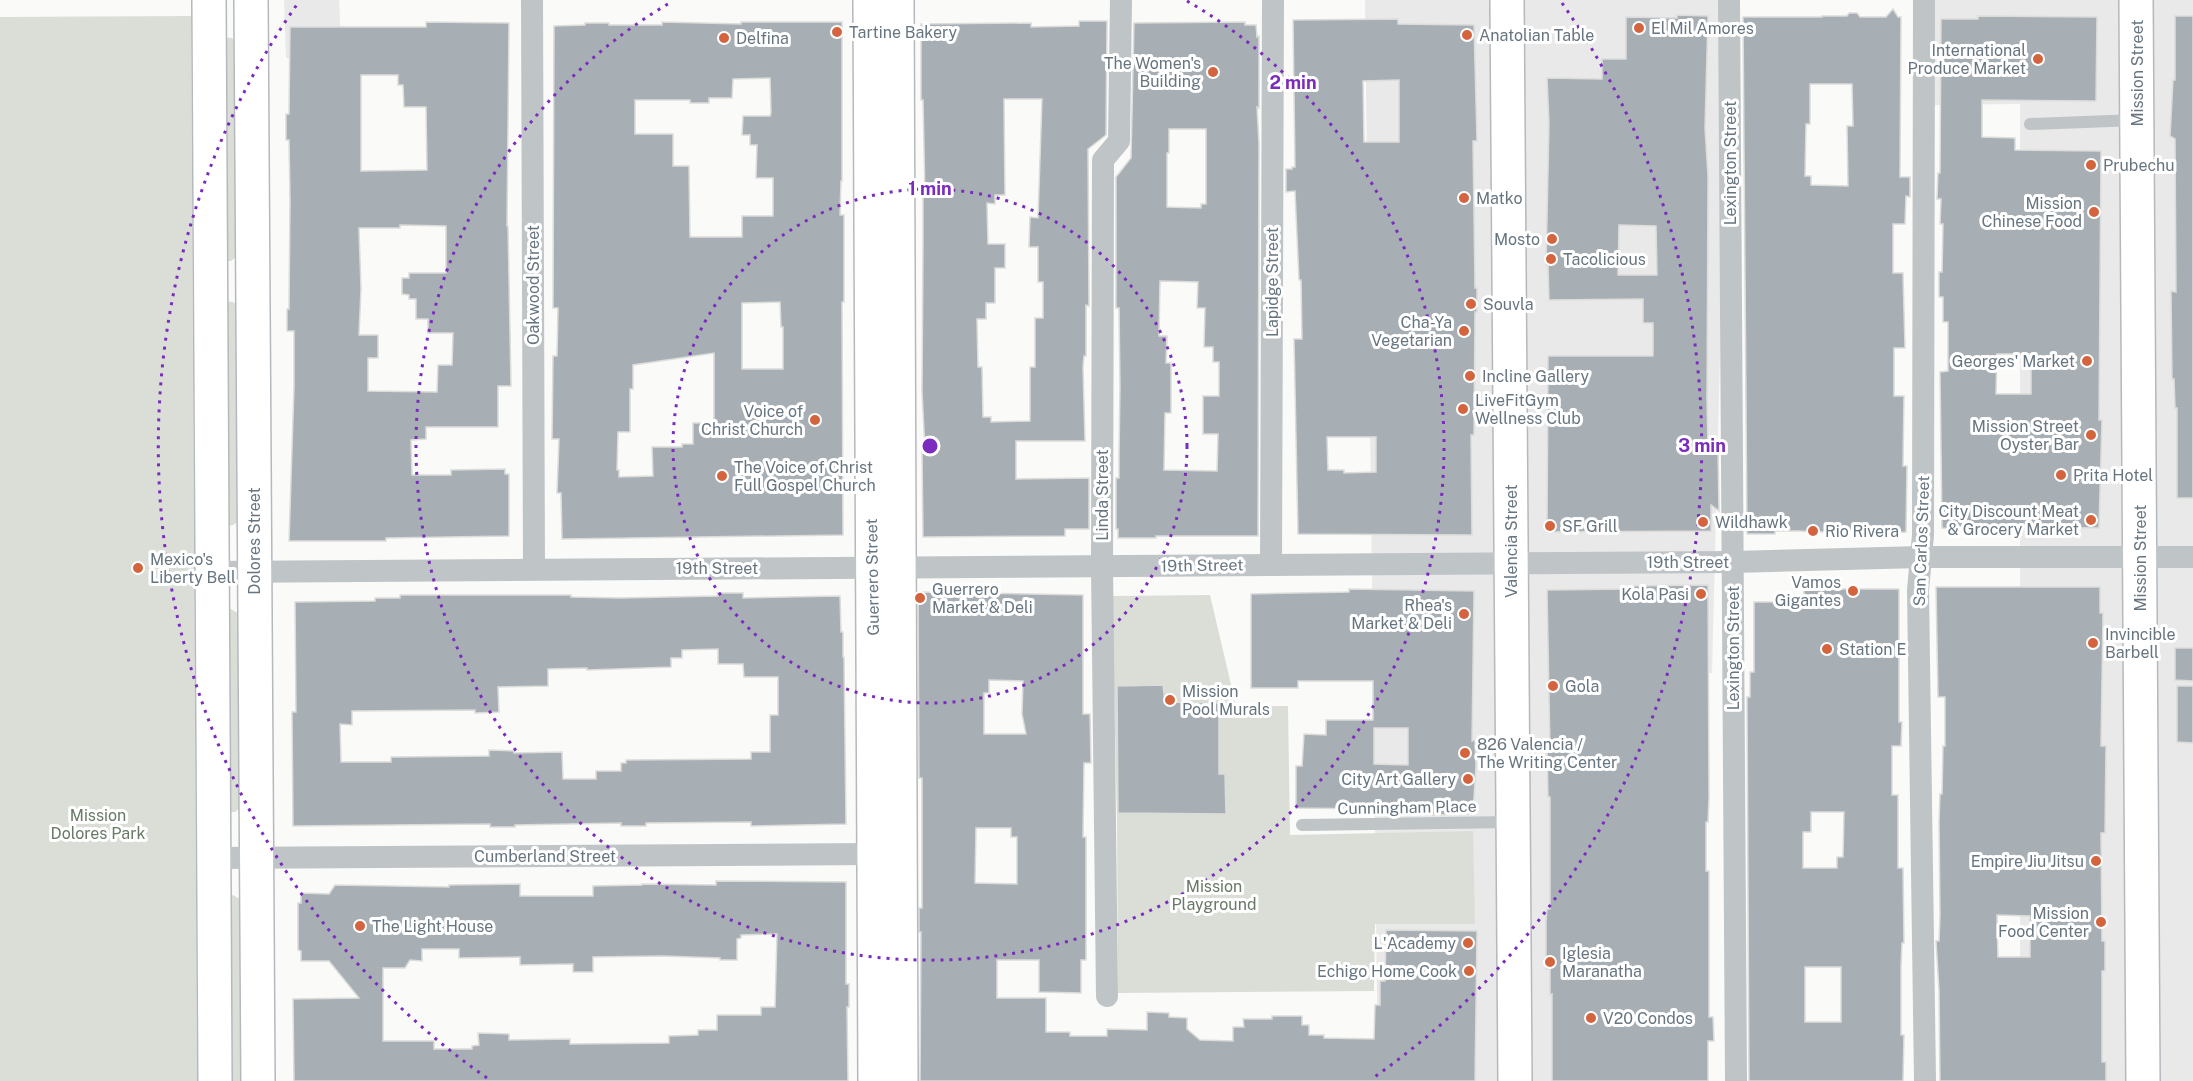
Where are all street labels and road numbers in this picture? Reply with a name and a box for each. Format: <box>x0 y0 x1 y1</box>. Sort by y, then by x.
street label: Mission Street <box>2128 19 2147 127</box>
street label: Lexington Street <box>1721 101 1740 225</box>
street label: Oakwood Street <box>524 225 543 345</box>
street label: Lapidge Street <box>1263 227 1282 337</box>
street label: Linda Street <box>1093 449 1112 541</box>
street label: San Carlos Street <box>1910 475 1933 607</box>
street label: Valencia Street <box>1502 484 1521 598</box>
street label: Dolores Street <box>245 487 264 595</box>
street label: Mission Street <box>2131 504 2150 612</box>
street label: Guerrero Street <box>862 518 883 636</box>
street label: 19th Street <box>1647 553 1729 572</box>
street label: 19th Street <box>1161 555 1243 576</box>
street label: 19th Street <box>676 559 758 578</box>
street label: Lexington Street <box>1724 586 1743 710</box>
street label: Cunningham Place <box>1337 797 1477 818</box>
street label: Cumberland Street <box>474 847 616 866</box>

